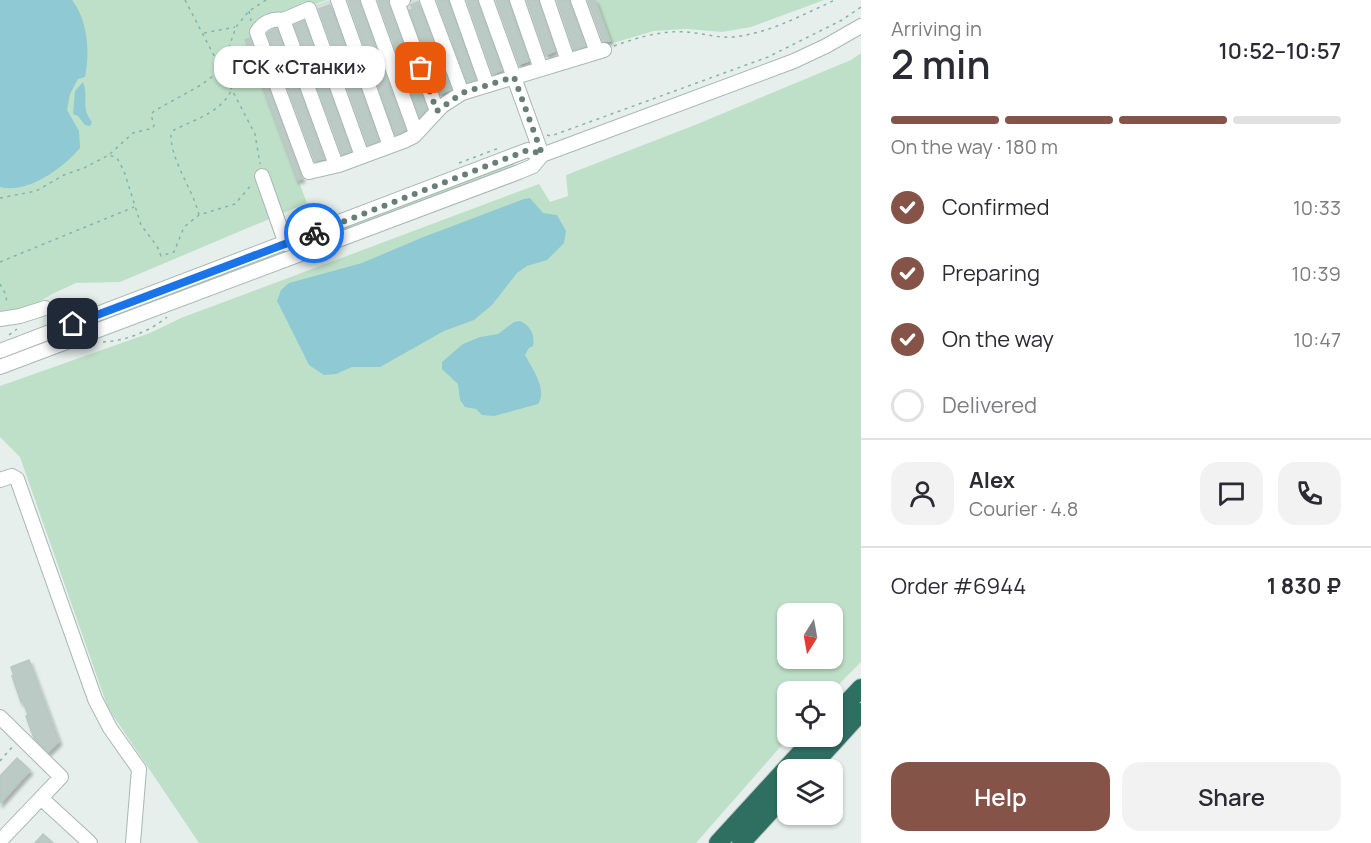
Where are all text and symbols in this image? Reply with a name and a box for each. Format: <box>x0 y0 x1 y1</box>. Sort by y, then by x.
text: Arriving in <box>891 15 982 42</box>
text: 10:52–10:57 <box>1219 36 1341 66</box>
text: 2 min <box>891 37 990 91</box>
pin <box>395 42 446 93</box>
callout: ГСК «Станки» <box>214 47 385 89</box>
icon: bag <box>404 51 437 84</box>
text: ГСК «Станки» <box>232 53 367 80</box>
text: On the way · 180 m <box>891 133 1058 160</box>
icon: check <box>891 191 924 224</box>
text: Confirmed <box>942 192 1050 222</box>
text: 10:33 <box>1293 194 1341 221</box>
courier <box>284 203 344 263</box>
icon: bike <box>298 217 331 250</box>
icon: check <box>891 257 924 290</box>
text: Preparing <box>942 258 1040 288</box>
text: 10:39 <box>1292 260 1341 287</box>
pin <box>47 298 98 349</box>
icon: home <box>56 307 89 340</box>
icon: check <box>891 323 924 356</box>
text: On the way <box>942 324 1054 354</box>
text: 10:47 <box>1293 326 1341 353</box>
text: Delivered <box>942 390 1037 420</box>
button: person <box>891 462 954 525</box>
button: chat <box>1200 462 1263 525</box>
button: phone <box>1278 462 1341 525</box>
text: Alex <box>969 465 1015 495</box>
text: Courier · 4.8 <box>969 495 1078 522</box>
text: Order #6944 <box>891 571 1026 601</box>
text: 1 830 ₽ <box>1267 571 1341 601</box>
north arrow <box>777 603 843 669</box>
map controls <box>777 603 843 825</box>
button: locate <box>777 681 843 747</box>
button: layers <box>777 759 843 825</box>
button: Help <box>891 762 1110 831</box>
button: Share <box>1122 762 1341 831</box>

